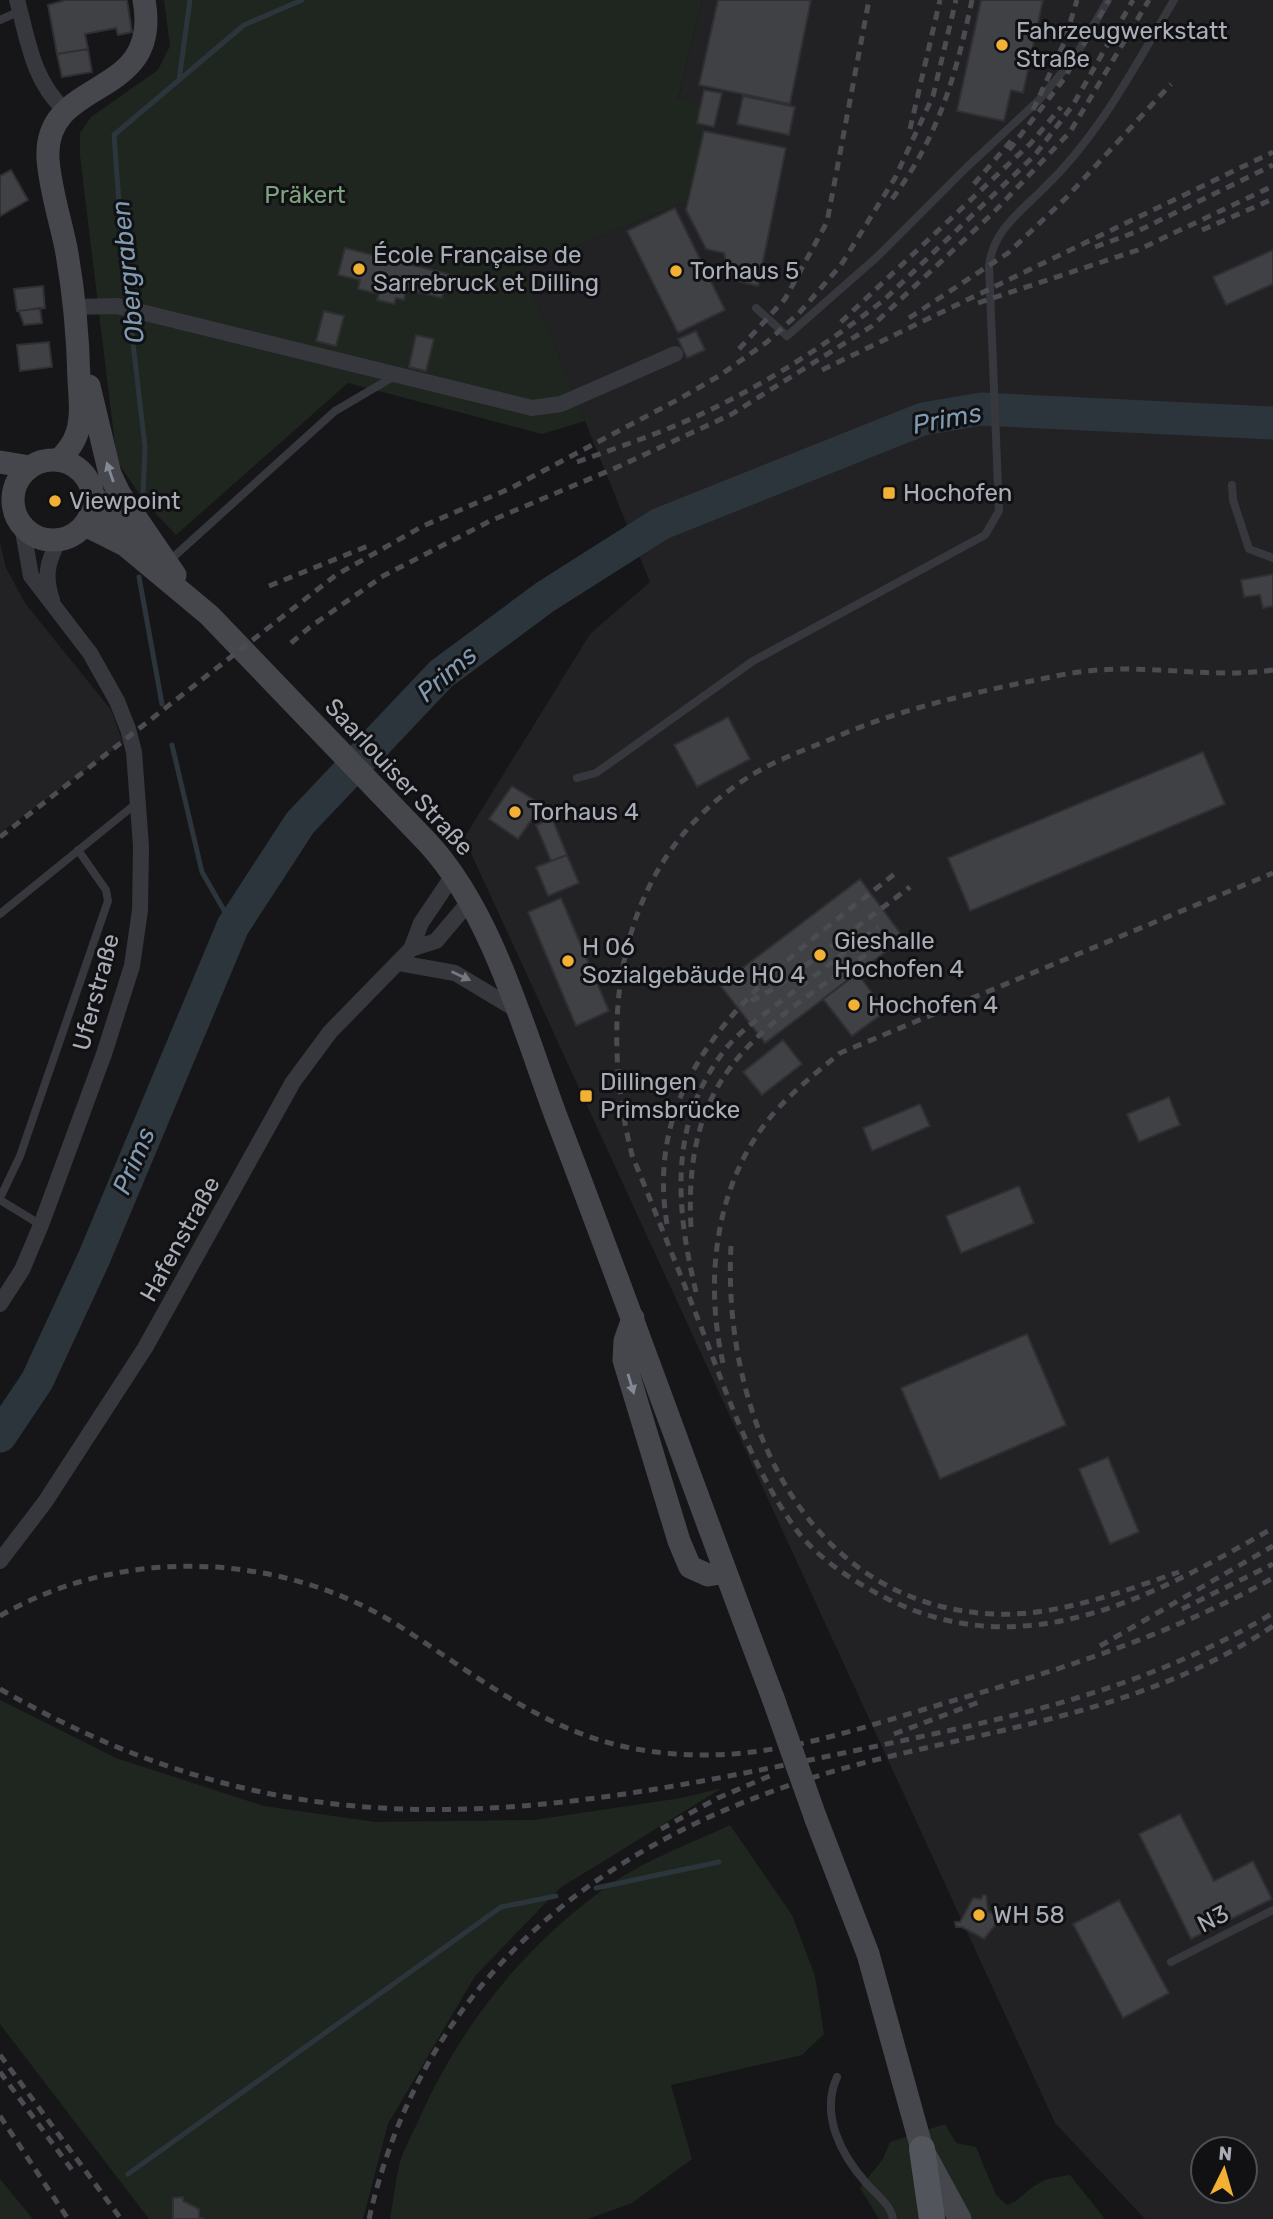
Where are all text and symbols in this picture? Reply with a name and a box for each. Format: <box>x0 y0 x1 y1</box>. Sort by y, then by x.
place label: Fahrzeugwerkstatt Straße <box>1016 17 1228 73</box>
marker: Fahrzeugwerkstatt Straße <box>994 37 1010 53</box>
park label: Präkert <box>264 181 346 209</box>
water label: Obergraben <box>105 199 151 345</box>
place label: École Française de Sarrebruck et Dilling <box>373 241 599 297</box>
place label: Torhaus 5 <box>690 257 799 285</box>
marker: École Française de Sarrebruck et Dilling <box>351 261 367 277</box>
marker: Torhaus 5 <box>668 263 684 279</box>
water label: Prims <box>910 397 984 441</box>
one-way arrow <box>104 461 115 482</box>
place label: Hochofen <box>903 479 1012 507</box>
marker: Hochofen <box>881 485 897 501</box>
place label: Viewpoint <box>69 487 180 515</box>
marker: Viewpoint <box>47 493 63 509</box>
water label: Prims <box>411 640 483 708</box>
street label: Saarlouiser Straße <box>319 693 479 861</box>
place label: Torhaus 4 <box>529 798 639 826</box>
marker: Torhaus 4 <box>507 804 523 820</box>
place label: Gieshalle Hochofen 4 <box>834 927 964 983</box>
street label: Uferstraße <box>67 931 125 1053</box>
place label: H 06 Sozialgebäude HO 4 <box>582 933 805 989</box>
marker: Gieshalle Hochofen 4 <box>812 947 828 963</box>
marker: H 06 Sozialgebäude HO 4 <box>560 953 576 969</box>
one-way arrow <box>451 970 471 982</box>
place label: Hochofen 4 <box>868 991 998 1019</box>
marker: Hochofen 4 <box>846 997 862 1013</box>
place label: Dillingen Primsbrücke <box>600 1068 740 1124</box>
marker: Dillingen Primsbrücke <box>578 1088 594 1104</box>
water label: Prims <box>106 1123 162 1199</box>
street label: Hafenstraße <box>134 1172 226 1306</box>
one-way arrow <box>627 1374 637 1395</box>
street label: N3 <box>1193 1899 1233 1939</box>
place label: WH 58 <box>993 1901 1065 1929</box>
marker: WH 58 <box>971 1907 987 1923</box>
north arrow <box>1189 2135 1259 2205</box>
text: N <box>1218 2142 1233 2166</box>

